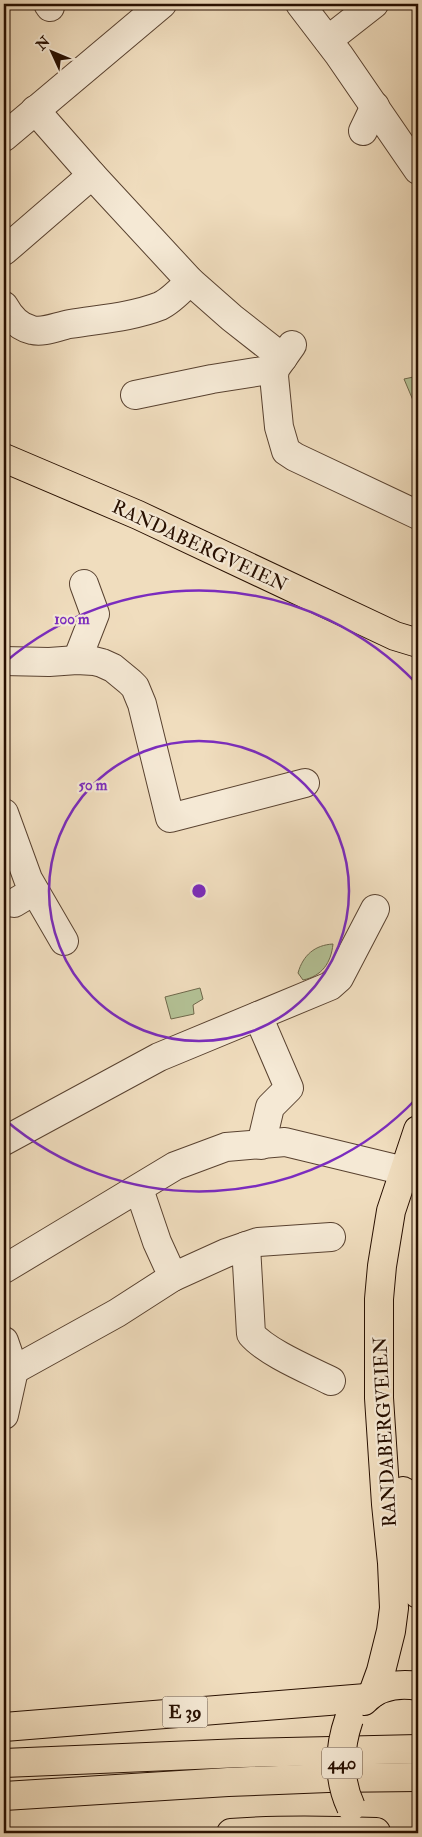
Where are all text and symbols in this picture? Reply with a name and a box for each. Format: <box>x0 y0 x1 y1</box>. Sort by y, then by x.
north arrow <box>28 28 78 78</box>
text: N <box>32 33 54 54</box>
street label: RANDABERGVEIEN <box>108 495 291 597</box>
text: 100 m <box>54 610 90 629</box>
text: 50 m <box>79 776 108 795</box>
centre of rings <box>190 882 208 900</box>
street label: RANDABERGVEIEN <box>368 1336 402 1528</box>
road number: E 39 <box>162 1696 208 1728</box>
road number: 440 <box>322 1748 362 1779</box>

